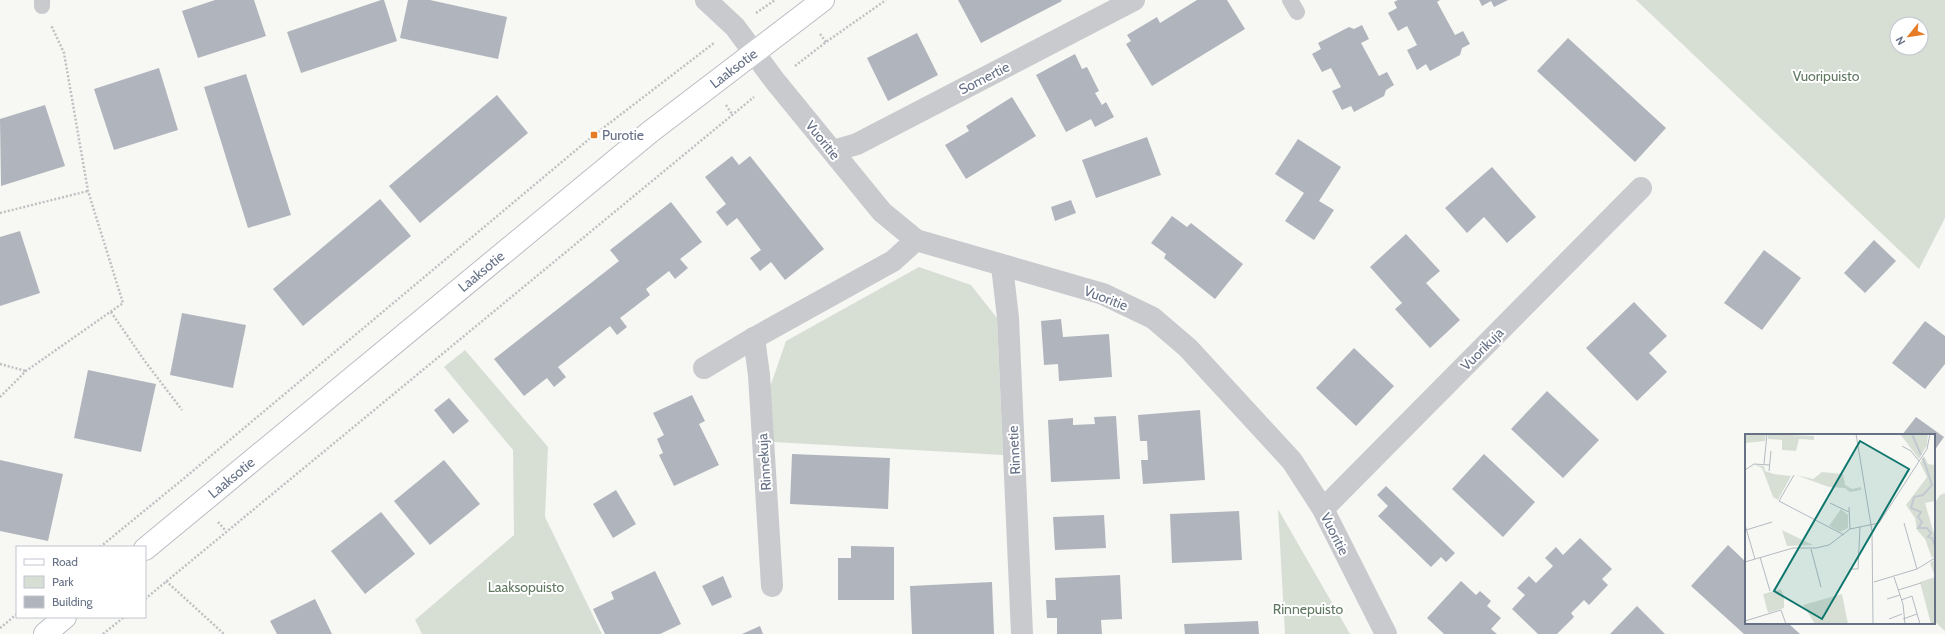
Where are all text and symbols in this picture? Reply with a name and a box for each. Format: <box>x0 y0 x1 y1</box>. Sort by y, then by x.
north arrow <box>1889 16 1929 56</box>
text: N <box>1892 34 1908 48</box>
street label: Laaksotie <box>706 44 761 92</box>
street label: Somertie <box>956 58 1012 98</box>
park label: Vuoripuisto <box>1793 67 1860 85</box>
street label: Vuoritie <box>802 117 844 163</box>
place label: Purotie <box>602 126 644 144</box>
marker: Purotie <box>589 130 599 140</box>
street label: Laaksotie <box>454 247 508 296</box>
street label: Vuoritie <box>1082 281 1130 315</box>
street label: Vuorikuja <box>1457 323 1508 374</box>
street label: Rinnetie <box>1004 425 1024 475</box>
street label: Rinnekuja <box>753 432 775 491</box>
inset map <box>1745 434 1935 624</box>
street label: Laaksotie <box>204 453 258 502</box>
street label: Vuoritie <box>1317 510 1353 558</box>
legend <box>16 546 146 618</box>
text: Road <box>52 554 78 569</box>
text: Park <box>52 574 74 589</box>
park label: Laaksopuisto <box>488 578 565 596</box>
text: Building <box>52 594 94 609</box>
park label: Rinnepuisto <box>1273 600 1343 618</box>

